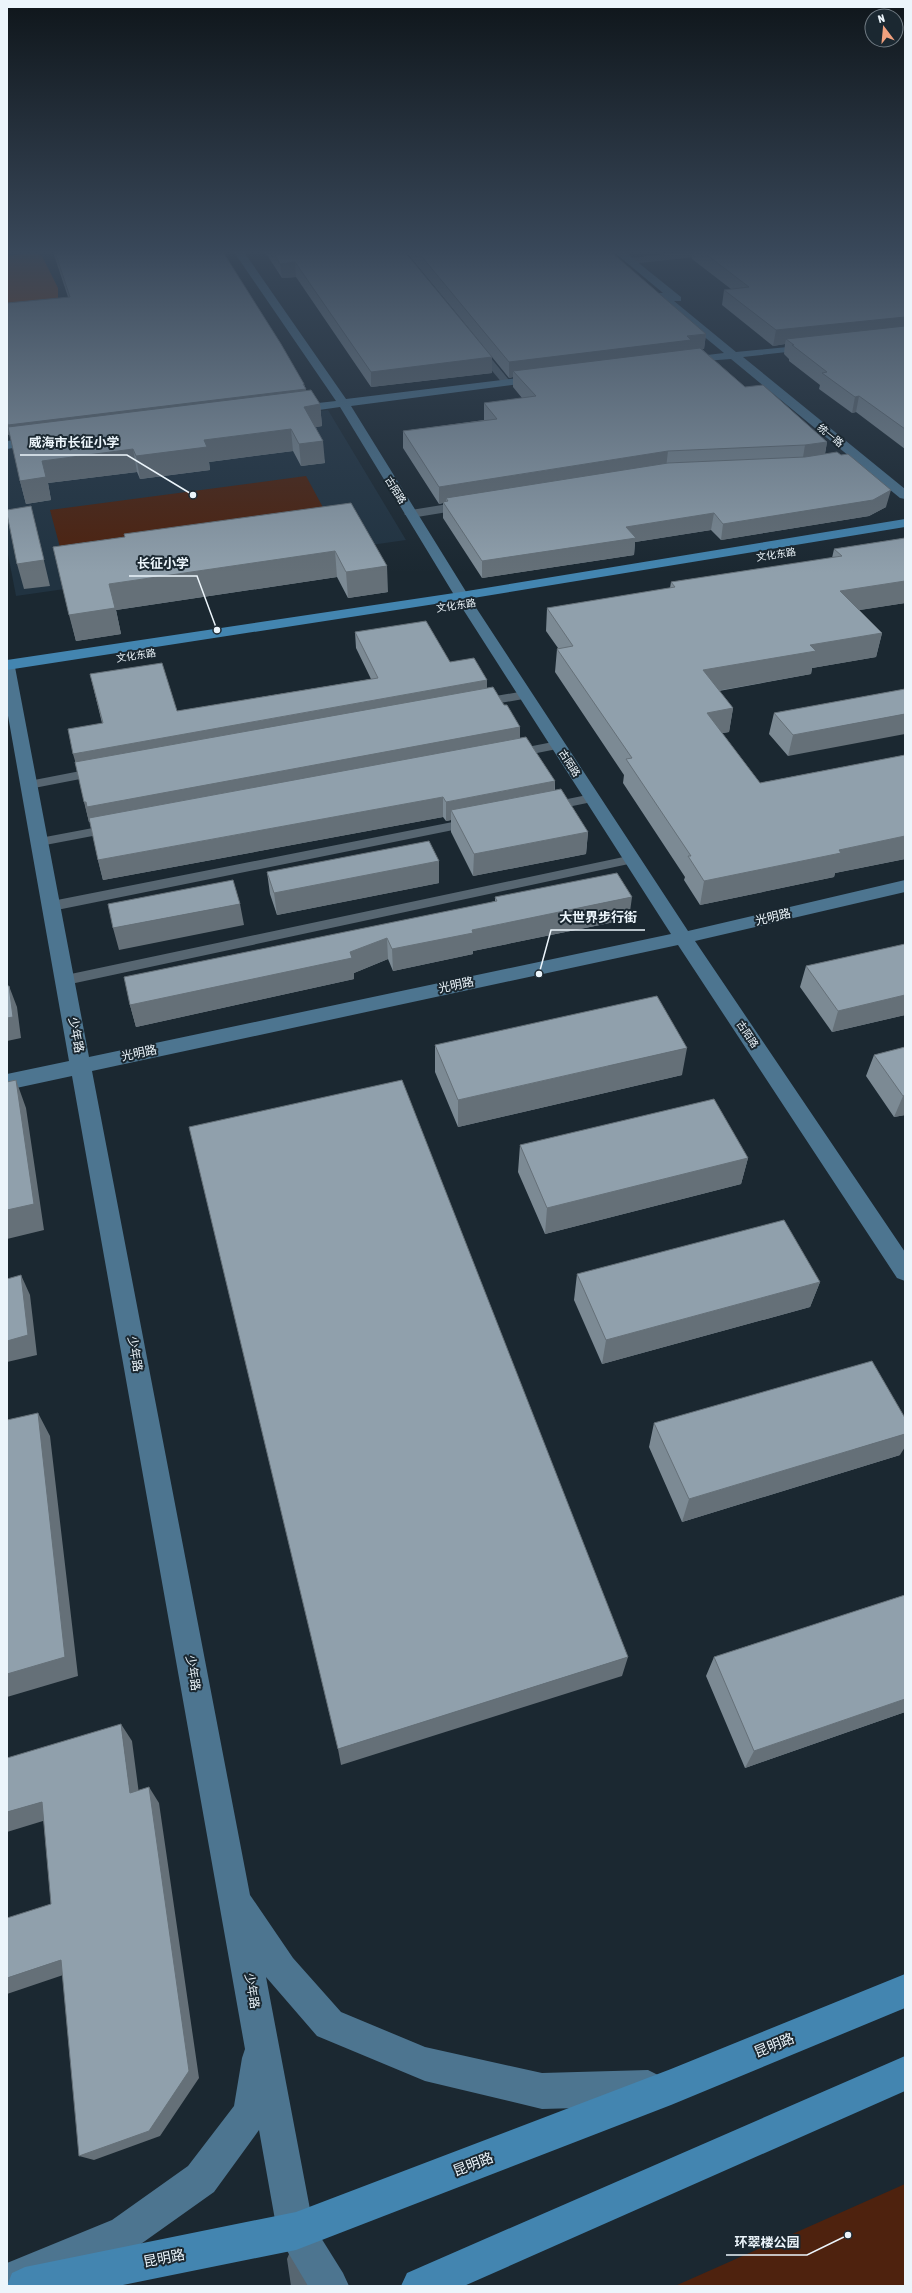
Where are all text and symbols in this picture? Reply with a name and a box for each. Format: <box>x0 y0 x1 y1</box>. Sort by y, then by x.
north arrow <box>864 8 904 48</box>
text: N <box>876 12 886 25</box>
street label: 统一路 <box>816 422 846 449</box>
callout: 威海市长征小学 <box>20 430 127 455</box>
text: 威海市长征小学 <box>28 435 120 450</box>
street label: 古陌路 <box>383 475 408 506</box>
street label: 文化东路 <box>755 546 797 563</box>
callout: 长征小学 <box>129 551 197 576</box>
text: 长征小学 <box>137 556 189 571</box>
street label: 文化东路 <box>435 597 477 614</box>
street label: 文化东路 <box>115 647 157 664</box>
street label: 古陌路 <box>557 748 582 779</box>
callout: 大世界步行街 <box>551 905 645 930</box>
street label: 光明路 <box>754 906 792 928</box>
text: 大世界步行街 <box>559 910 637 925</box>
street label: 光明路 <box>437 974 475 996</box>
street label: 少年路 <box>66 1016 86 1054</box>
street label: 古陌路 <box>735 1019 761 1050</box>
street label: 光明路 <box>120 1042 158 1064</box>
street label: 少年路 <box>125 1335 145 1373</box>
street label: 少年路 <box>183 1654 203 1692</box>
street label: 少年路 <box>242 1972 262 2010</box>
street label: 昆明路 <box>752 2030 796 2060</box>
street label: 昆明路 <box>451 2149 495 2179</box>
callout: 环翠楼公园 <box>726 2230 807 2255</box>
text: 环翠楼公园 <box>734 2235 800 2250</box>
street label: 昆明路 <box>142 2246 186 2270</box>

